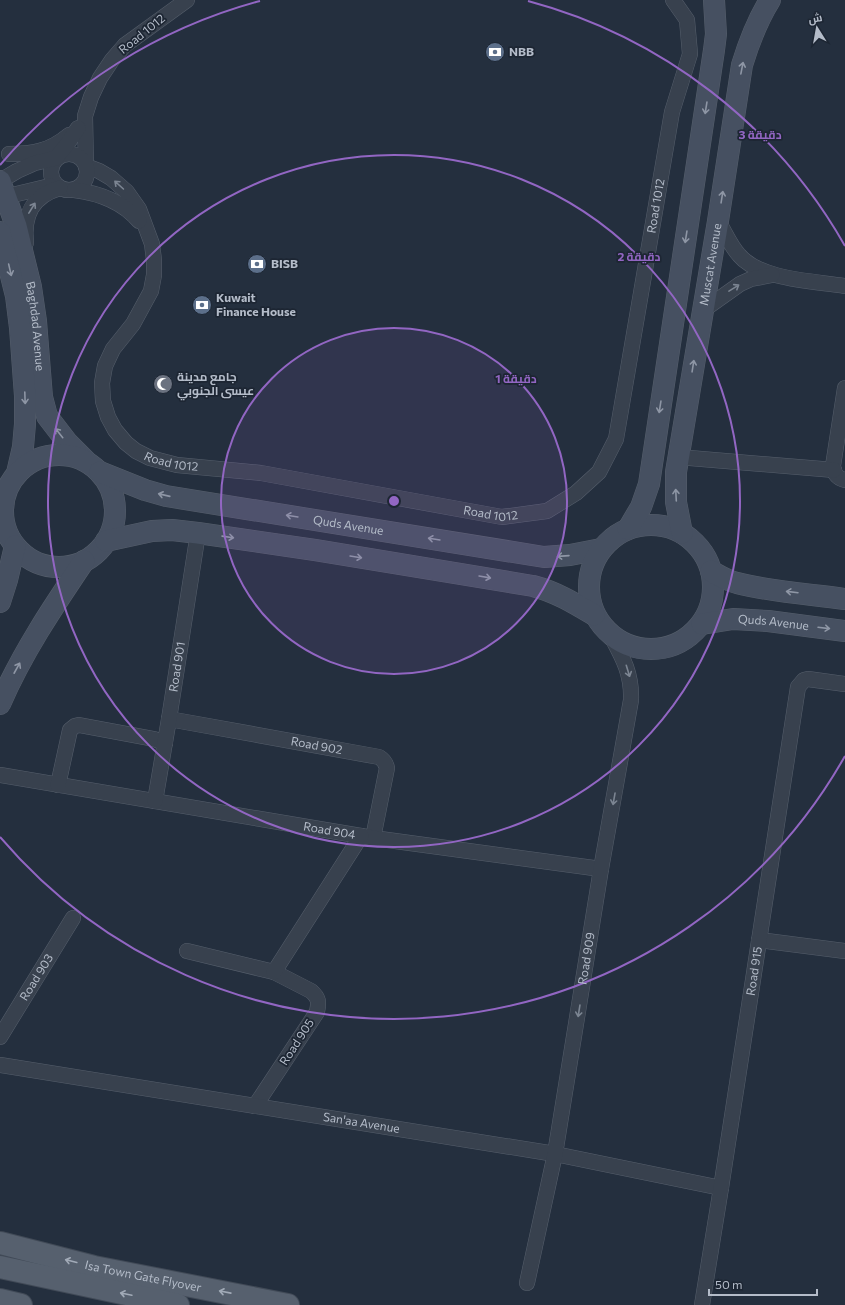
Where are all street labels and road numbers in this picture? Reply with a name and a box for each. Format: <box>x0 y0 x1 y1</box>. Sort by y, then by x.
street label: Road 1012 <box>116 10 167 56</box>
street label: Road 1012 <box>643 177 667 234</box>
street label: Muscat Avenue <box>696 222 724 306</box>
street label: Baghdad Avenue <box>24 280 48 371</box>
street label: Road 1012 <box>142 448 199 473</box>
street label: Road 1012 <box>462 502 519 523</box>
street label: Quds Avenue <box>312 512 385 537</box>
street label: Quds Avenue <box>738 611 810 632</box>
street label: Road 901 <box>165 641 187 693</box>
street label: Road 902 <box>290 733 344 756</box>
street label: Road 904 <box>302 818 357 841</box>
street label: Road 909 <box>574 931 597 986</box>
street label: Road 915 <box>743 945 764 997</box>
street label: Road 903 <box>16 951 55 1003</box>
street label: Road 905 <box>276 1016 316 1067</box>
street label: San'aa Avenue <box>322 1109 401 1135</box>
street label: Isa Town Gate Flyover <box>84 1257 203 1294</box>

